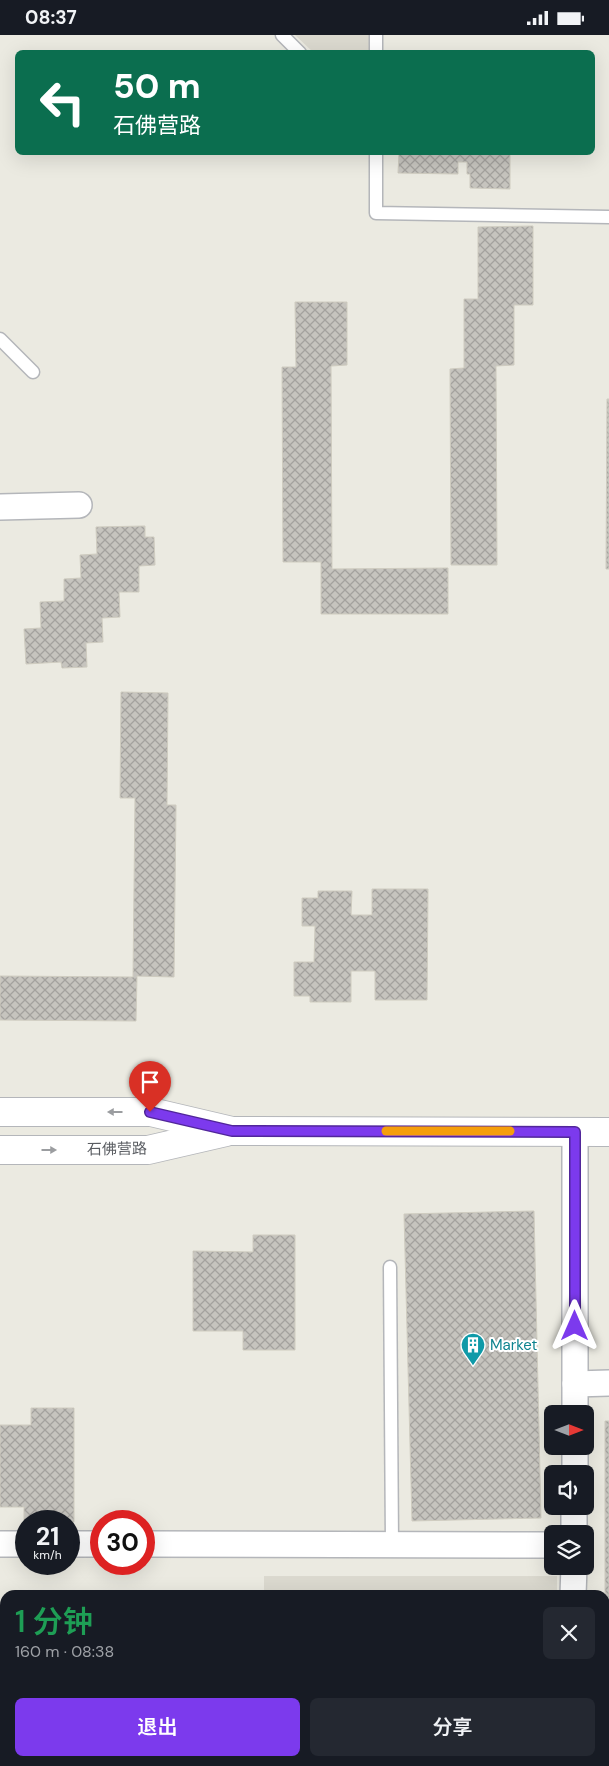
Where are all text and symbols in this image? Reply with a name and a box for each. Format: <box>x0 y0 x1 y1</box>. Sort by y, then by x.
text: 08:37 <box>25 5 77 30</box>
text: 50 m <box>113 63 201 109</box>
icon: left <box>30 70 95 135</box>
text: 石佛营路 <box>113 111 201 140</box>
pin <box>129 1061 171 1112</box>
icon: arrive <box>136 1068 164 1096</box>
one-way arrow <box>107 1108 123 1116</box>
street label: 石佛营路 <box>87 1138 147 1160</box>
one-way arrow <box>41 1146 57 1154</box>
position arrow <box>548 1299 600 1351</box>
building icon: Market <box>460 1332 486 1366</box>
place label: Market <box>490 1335 538 1355</box>
north arrow <box>544 1405 594 1455</box>
map controls <box>544 1405 594 1575</box>
button: sound <box>544 1465 594 1515</box>
speed limit sign: 30 <box>90 1510 155 1575</box>
text: 21 <box>36 1520 59 1553</box>
button: layers <box>544 1525 594 1575</box>
text: km/h <box>33 1547 62 1563</box>
text: 1 分钟 <box>15 1602 93 1641</box>
button: close <box>543 1607 595 1659</box>
text: 160 m · 08:38 <box>15 1641 114 1662</box>
button: 退出 <box>15 1698 300 1756</box>
button: 分享 <box>310 1698 595 1756</box>

